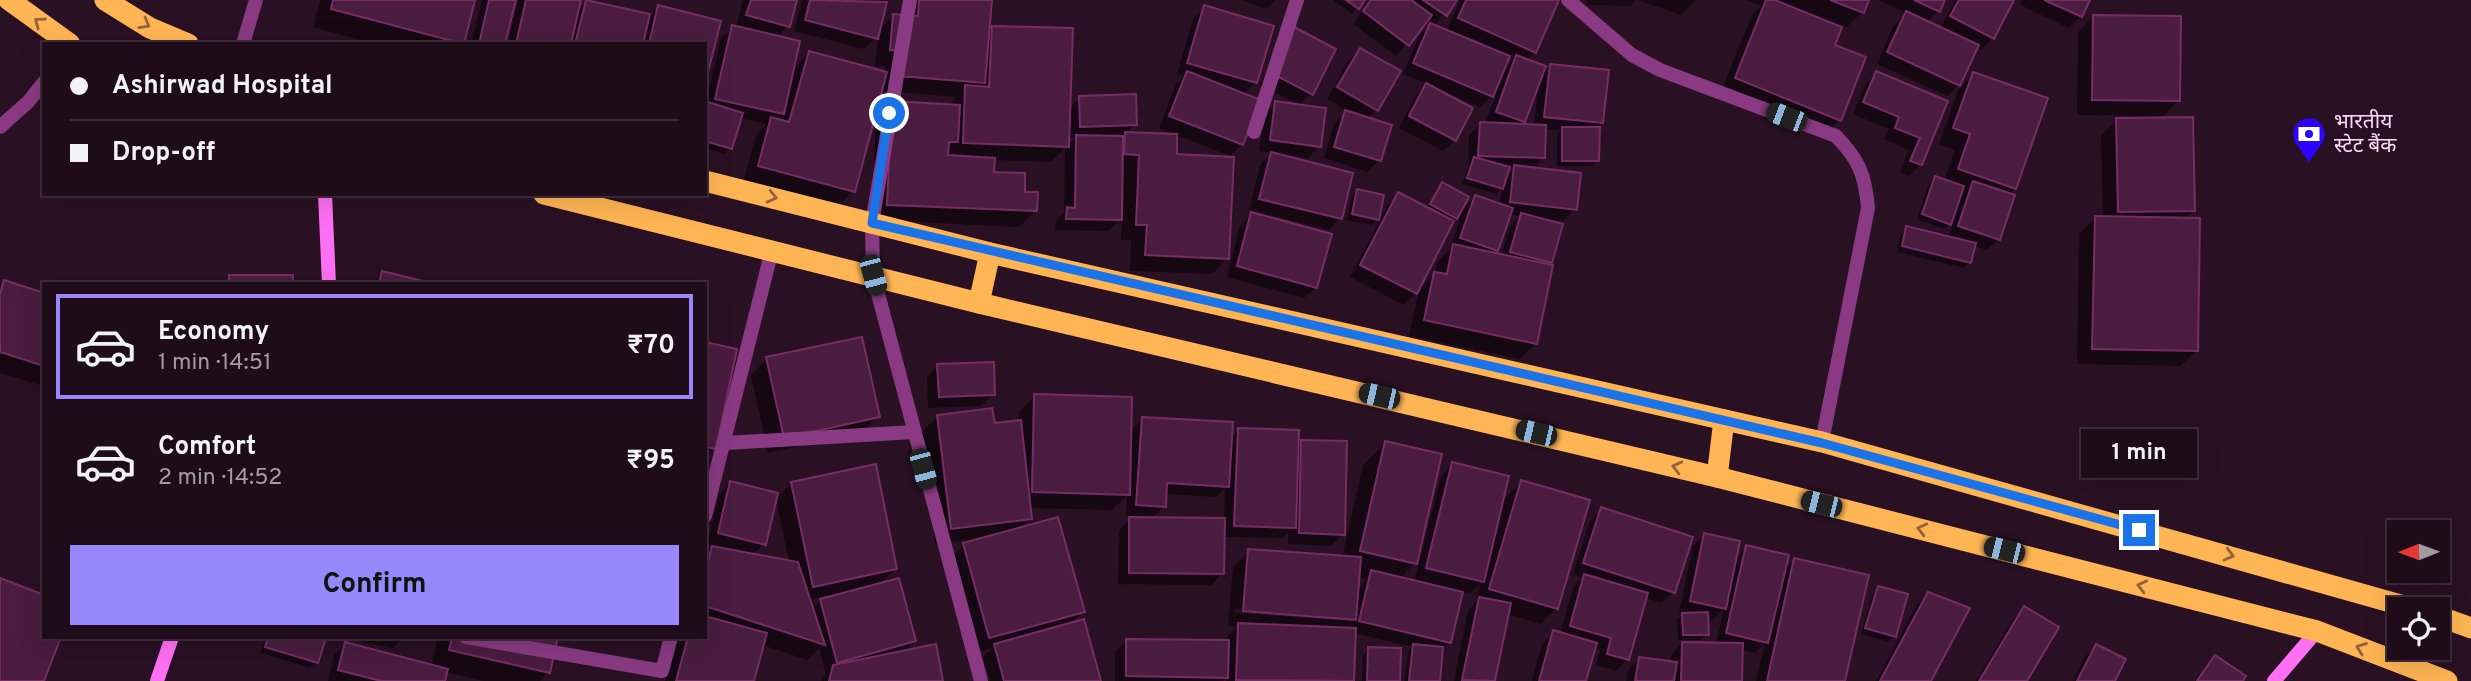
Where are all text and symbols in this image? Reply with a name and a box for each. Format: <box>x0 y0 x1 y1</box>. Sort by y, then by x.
one-way arrow <box>138 16 150 29</box>
one-way arrow <box>34 18 47 30</box>
text: Ashirwad Hospital <box>112 70 333 103</box>
route start <box>873 97 905 129</box>
car <box>1763 100 1810 134</box>
place label: भारतीय स्टेट बैंक <box>2334 109 2397 160</box>
bank icon: भारतीय स्टेट बैंक <box>2290 115 2328 164</box>
text: Drop-off <box>112 137 215 170</box>
one-way arrow <box>766 189 778 203</box>
car <box>858 252 889 298</box>
icon: car <box>74 315 137 378</box>
text: Economy <box>158 316 269 349</box>
text: ₹70 <box>627 330 675 363</box>
text: 1 min · 14:51 <box>158 349 272 378</box>
car <box>1357 381 1402 411</box>
car <box>1514 418 1559 448</box>
callout: 1 min <box>2081 428 2197 477</box>
icon: car <box>74 430 137 493</box>
text: Comfort <box>158 431 256 464</box>
text: 1 min <box>2111 439 2167 468</box>
text: ₹95 <box>626 445 675 478</box>
car <box>908 446 939 492</box>
one-way arrow <box>1672 461 1684 476</box>
text: 2 min · 14:52 <box>158 464 282 493</box>
car <box>1799 489 1844 519</box>
route end <box>2123 514 2155 546</box>
north arrow <box>2387 520 2450 583</box>
map controls <box>2387 520 2450 660</box>
one-way arrow <box>1916 523 1928 537</box>
car <box>1982 535 2027 565</box>
button: Confirm <box>70 545 679 625</box>
one-way arrow <box>2223 547 2235 561</box>
one-way arrow <box>2136 580 2148 594</box>
button: locate <box>2387 597 2450 660</box>
one-way arrow <box>2355 642 2367 656</box>

